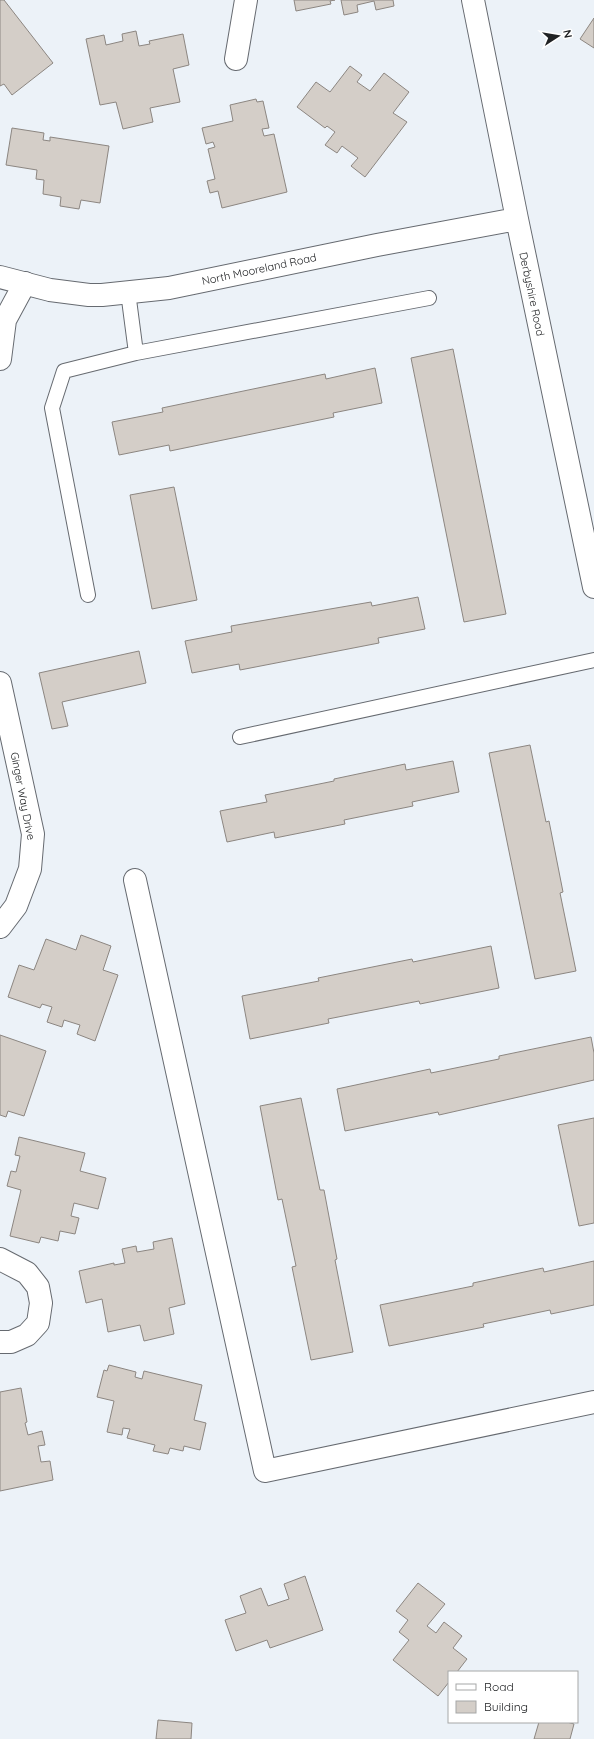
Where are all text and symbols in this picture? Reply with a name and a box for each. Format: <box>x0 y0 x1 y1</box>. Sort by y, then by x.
north arrow <box>538 16 578 56</box>
text: N <box>560 29 575 39</box>
street label: North Mooreland Road <box>200 250 318 288</box>
street label: Derbyshire Road <box>516 251 548 337</box>
street label: Ginger Way Drive <box>8 751 38 841</box>
legend <box>448 1671 578 1723</box>
text: Road <box>484 1679 514 1694</box>
text: Building <box>484 1699 528 1714</box>

